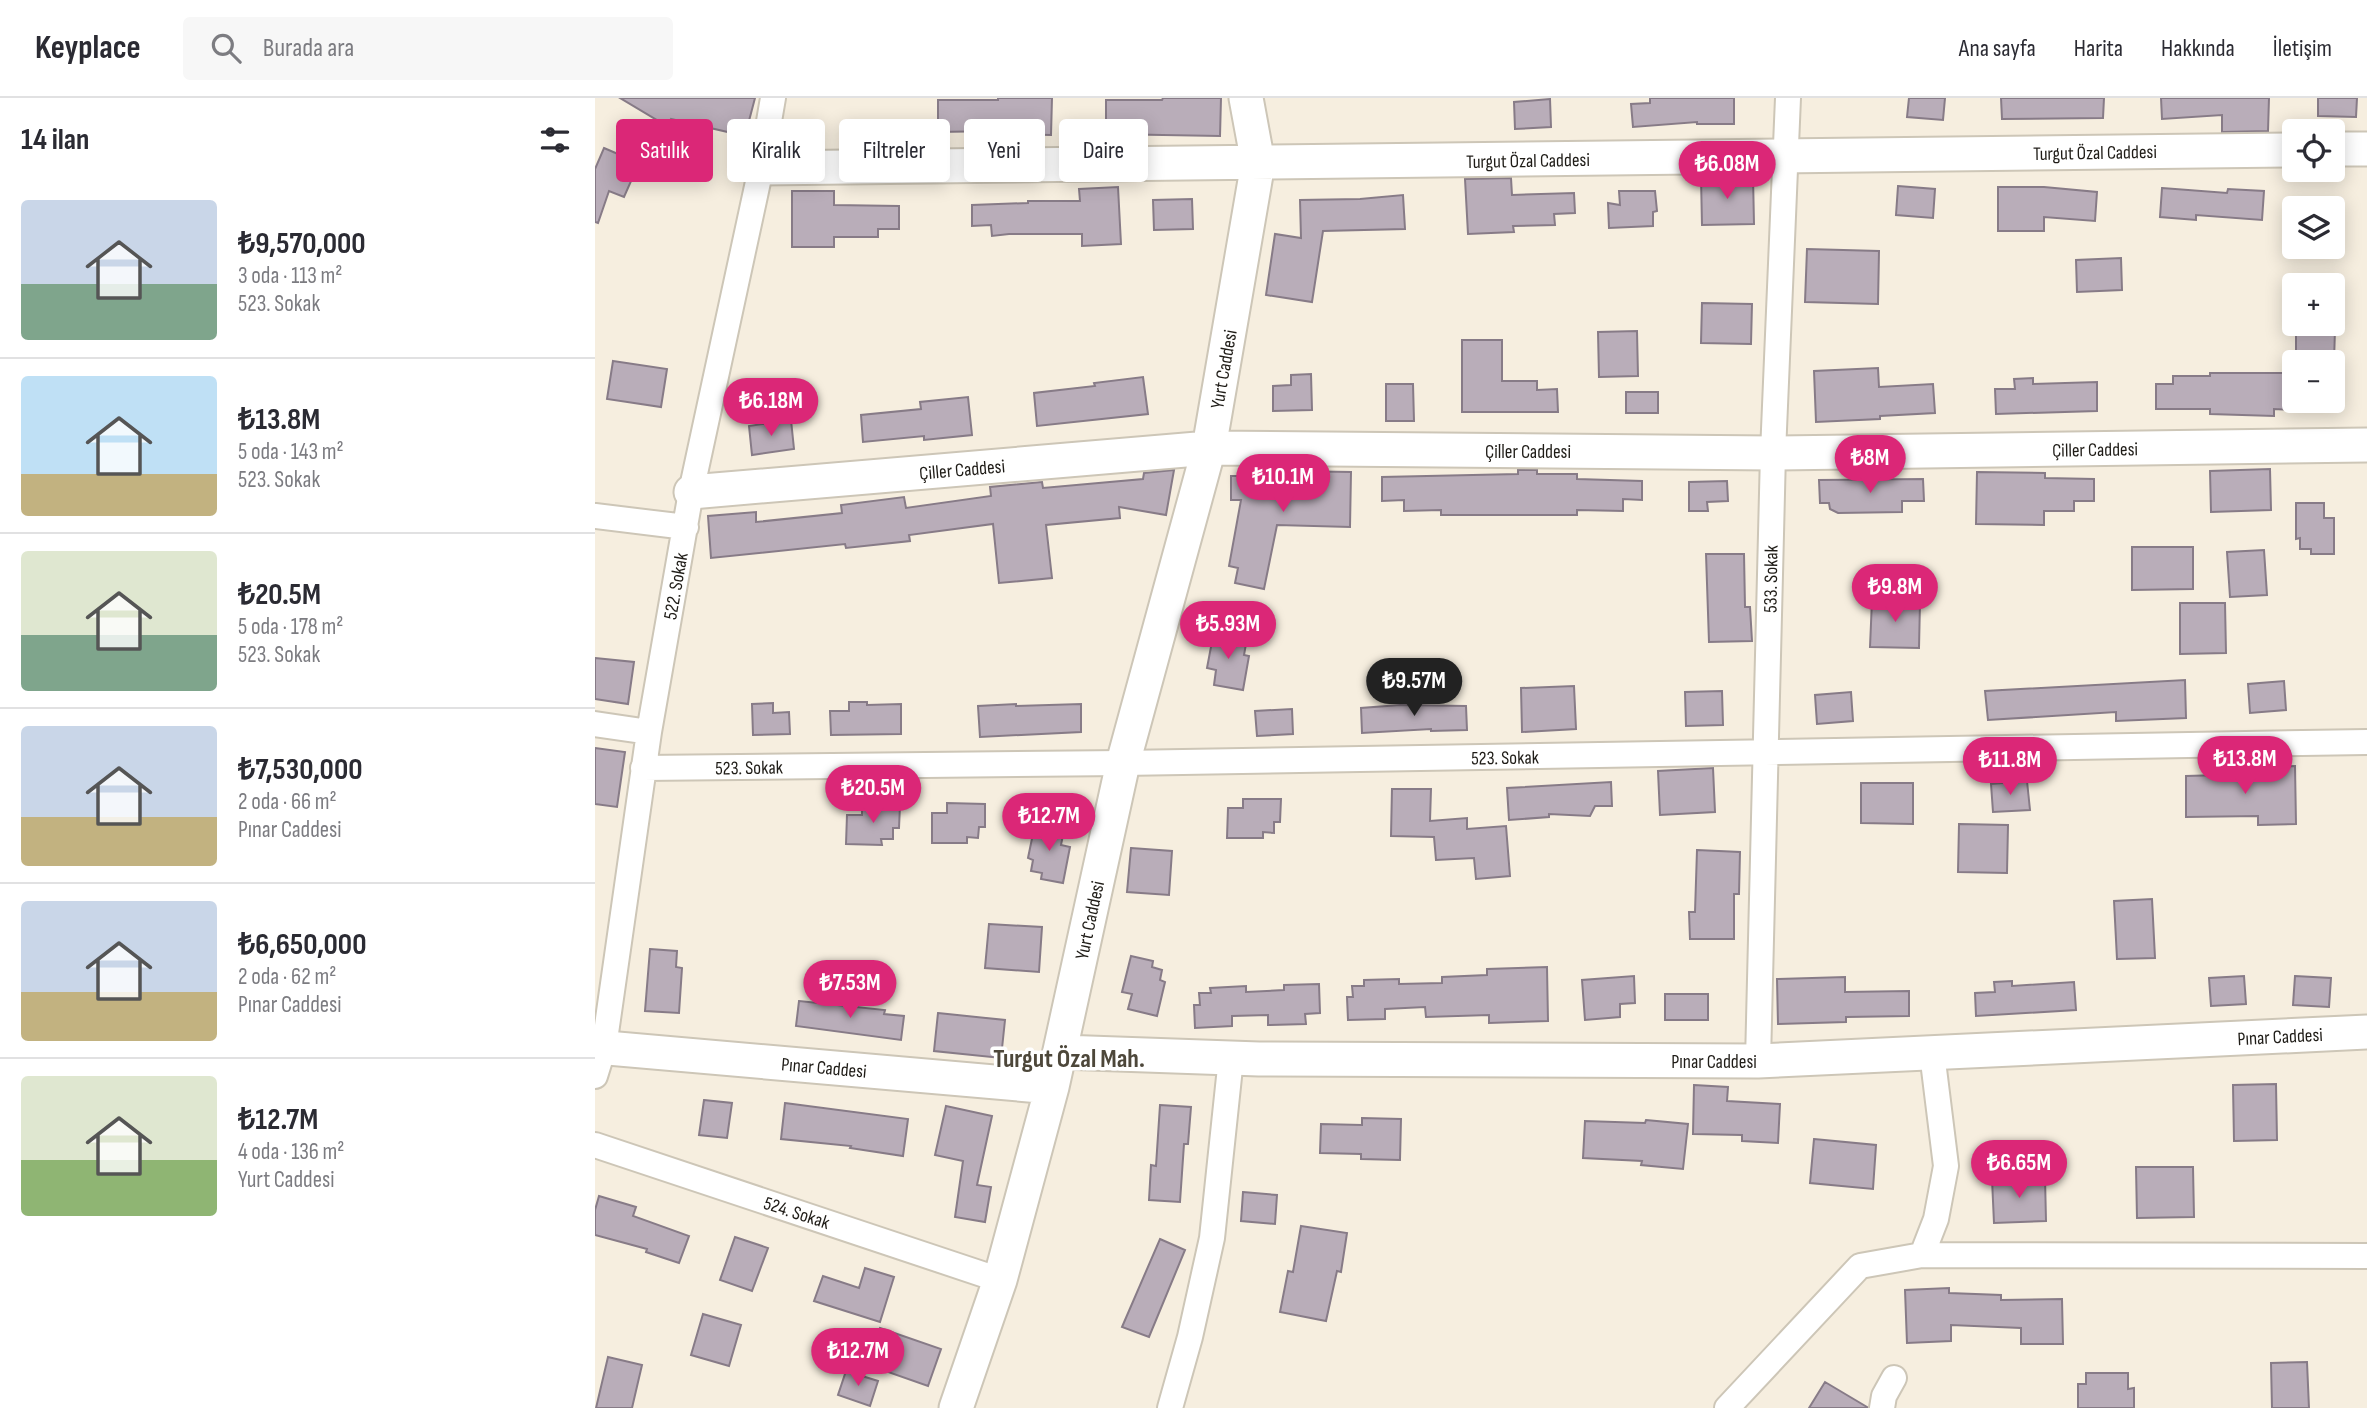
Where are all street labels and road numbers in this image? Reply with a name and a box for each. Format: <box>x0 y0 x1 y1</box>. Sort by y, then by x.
street label: Turgut Özal Caddesi <box>2033 141 2157 166</box>
street label: Turgut Özal Caddesi <box>1466 149 1590 174</box>
street label: Yurt Caddesi <box>1206 328 1243 410</box>
street label: Çiller Caddesi <box>2052 438 2138 463</box>
street label: Çiller Caddesi <box>1485 441 1571 464</box>
street label: Çiller Caddesi <box>918 455 1006 486</box>
street label: 533. Sokak <box>1759 544 1784 613</box>
street label: 522. Sokak <box>659 550 694 622</box>
street label: 523. Sokak <box>1471 746 1540 771</box>
street label: 523. Sokak <box>715 756 784 781</box>
street label: Yurt Caddesi <box>1071 879 1110 962</box>
street label: Pınar Caddesi <box>2237 1024 2323 1051</box>
street label: Pınar Caddesi <box>1671 1051 1757 1074</box>
street label: Pınar Caddesi <box>780 1053 867 1084</box>
street label: 524. Sokak <box>761 1192 833 1235</box>

